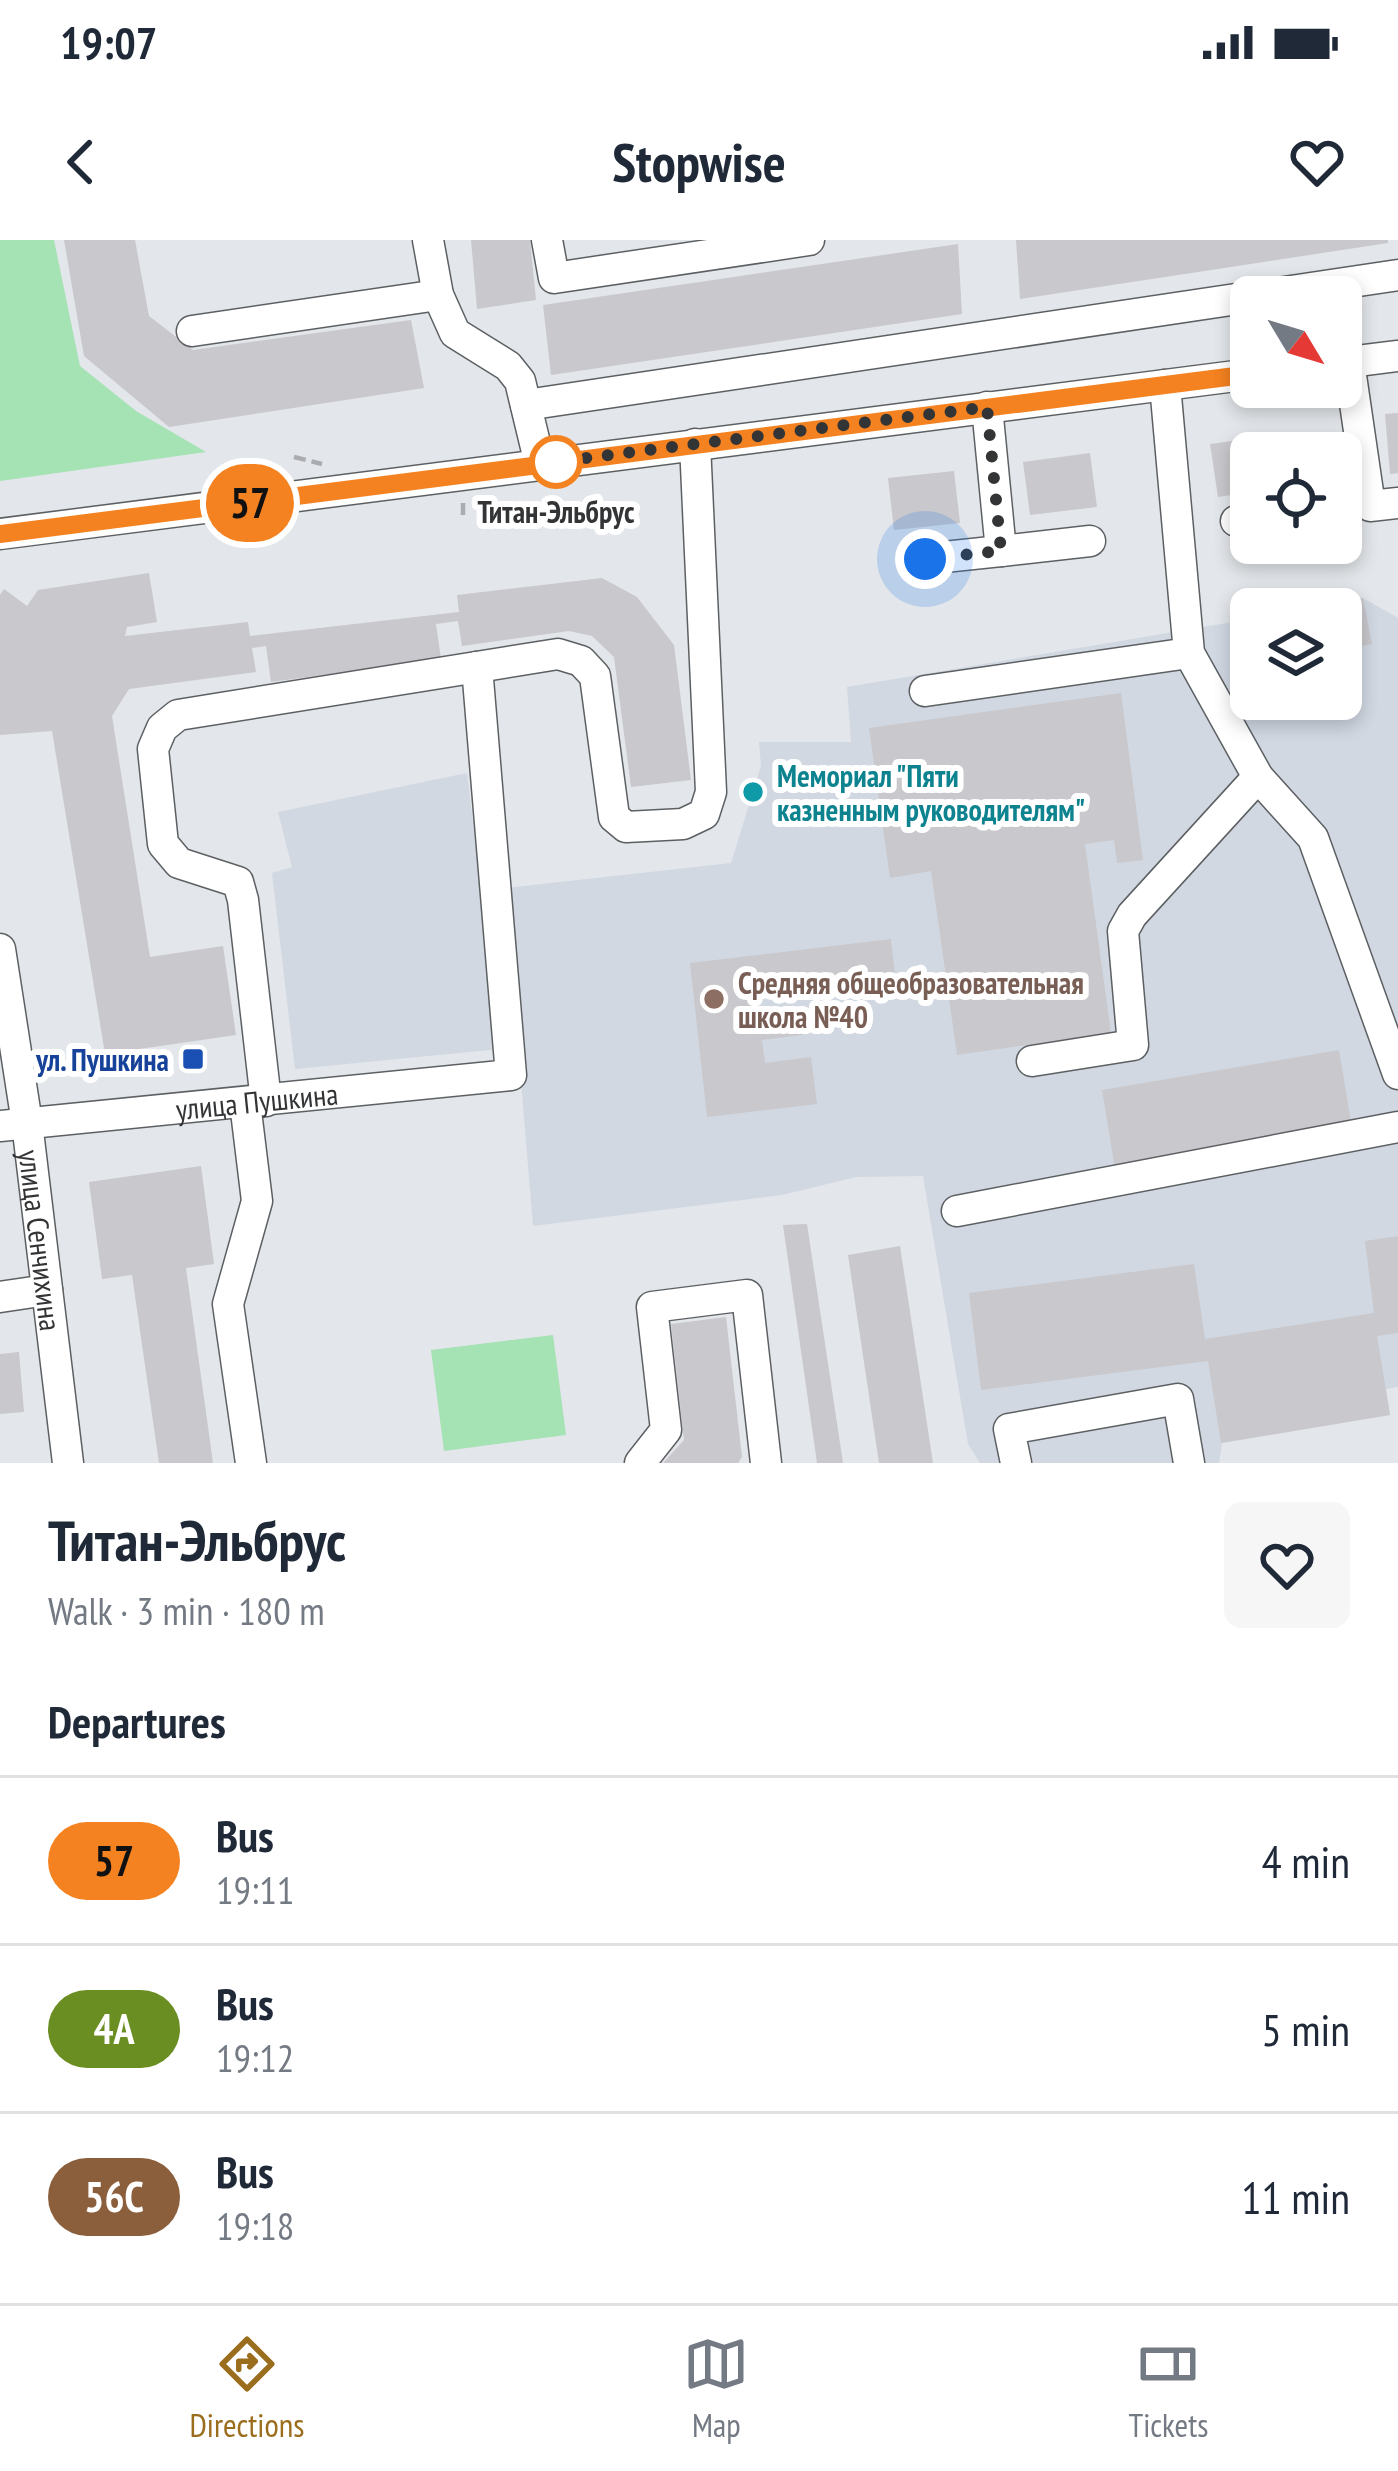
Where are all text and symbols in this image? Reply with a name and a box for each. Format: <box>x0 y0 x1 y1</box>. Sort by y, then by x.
text: 19:07 <box>60 13 157 71</box>
text: Stopwise <box>612 127 786 197</box>
icon: back <box>48 129 114 195</box>
icon: heart <box>1284 129 1350 195</box>
north arrow <box>1230 276 1362 408</box>
map controls <box>1230 276 1362 720</box>
button: locate <box>1230 432 1362 564</box>
marker: Титан-Эльбрус <box>531 437 581 487</box>
line badge: 57 <box>196 464 304 542</box>
text: 57 <box>230 475 270 530</box>
place label: Титан-Эльбрус <box>478 492 635 531</box>
your location <box>895 529 955 589</box>
button: layers <box>1230 588 1362 720</box>
place label: Мемориал "Пяти казненным руководителям" <box>777 756 1085 829</box>
marker: Мемориал "Пяти казненным руководителям" <box>740 779 766 805</box>
place label: Средняя общеобразовательная школа №40 <box>738 963 1084 1036</box>
marker: Средняя общеобразовательная школа №40 <box>701 986 727 1012</box>
place label: ул. Пушкина <box>35 1040 169 1079</box>
marker: ул. Пушкина <box>180 1046 206 1072</box>
street label: улица Пушкина <box>174 1073 340 1128</box>
street label: улица Сенчихина <box>11 1147 71 1333</box>
button: heart <box>1224 1502 1350 1628</box>
text: Титан-Эльбрус <box>48 1503 346 1577</box>
text: Walk · 3 min · 180 m <box>48 1585 325 1636</box>
text: Departures <box>48 1692 226 1750</box>
text: Bus <box>216 1806 274 1864</box>
text: 4 min <box>1261 1832 1350 1890</box>
text: 57 <box>94 1833 134 1888</box>
text: 19:11 <box>216 1864 294 1915</box>
text: Bus <box>216 1974 274 2032</box>
text: 5 min <box>1261 2000 1350 2058</box>
text: 4А <box>93 2001 135 2056</box>
text: 19:12 <box>216 2032 294 2083</box>
text: Bus <box>216 2142 274 2200</box>
text: 11 min <box>1241 2168 1350 2226</box>
text: 56С <box>84 2169 144 2224</box>
text: 19:18 <box>216 2200 294 2251</box>
tab: Directions <box>190 2331 304 2446</box>
tab: Map <box>683 2331 749 2446</box>
tab: Tickets <box>1128 2331 1208 2446</box>

